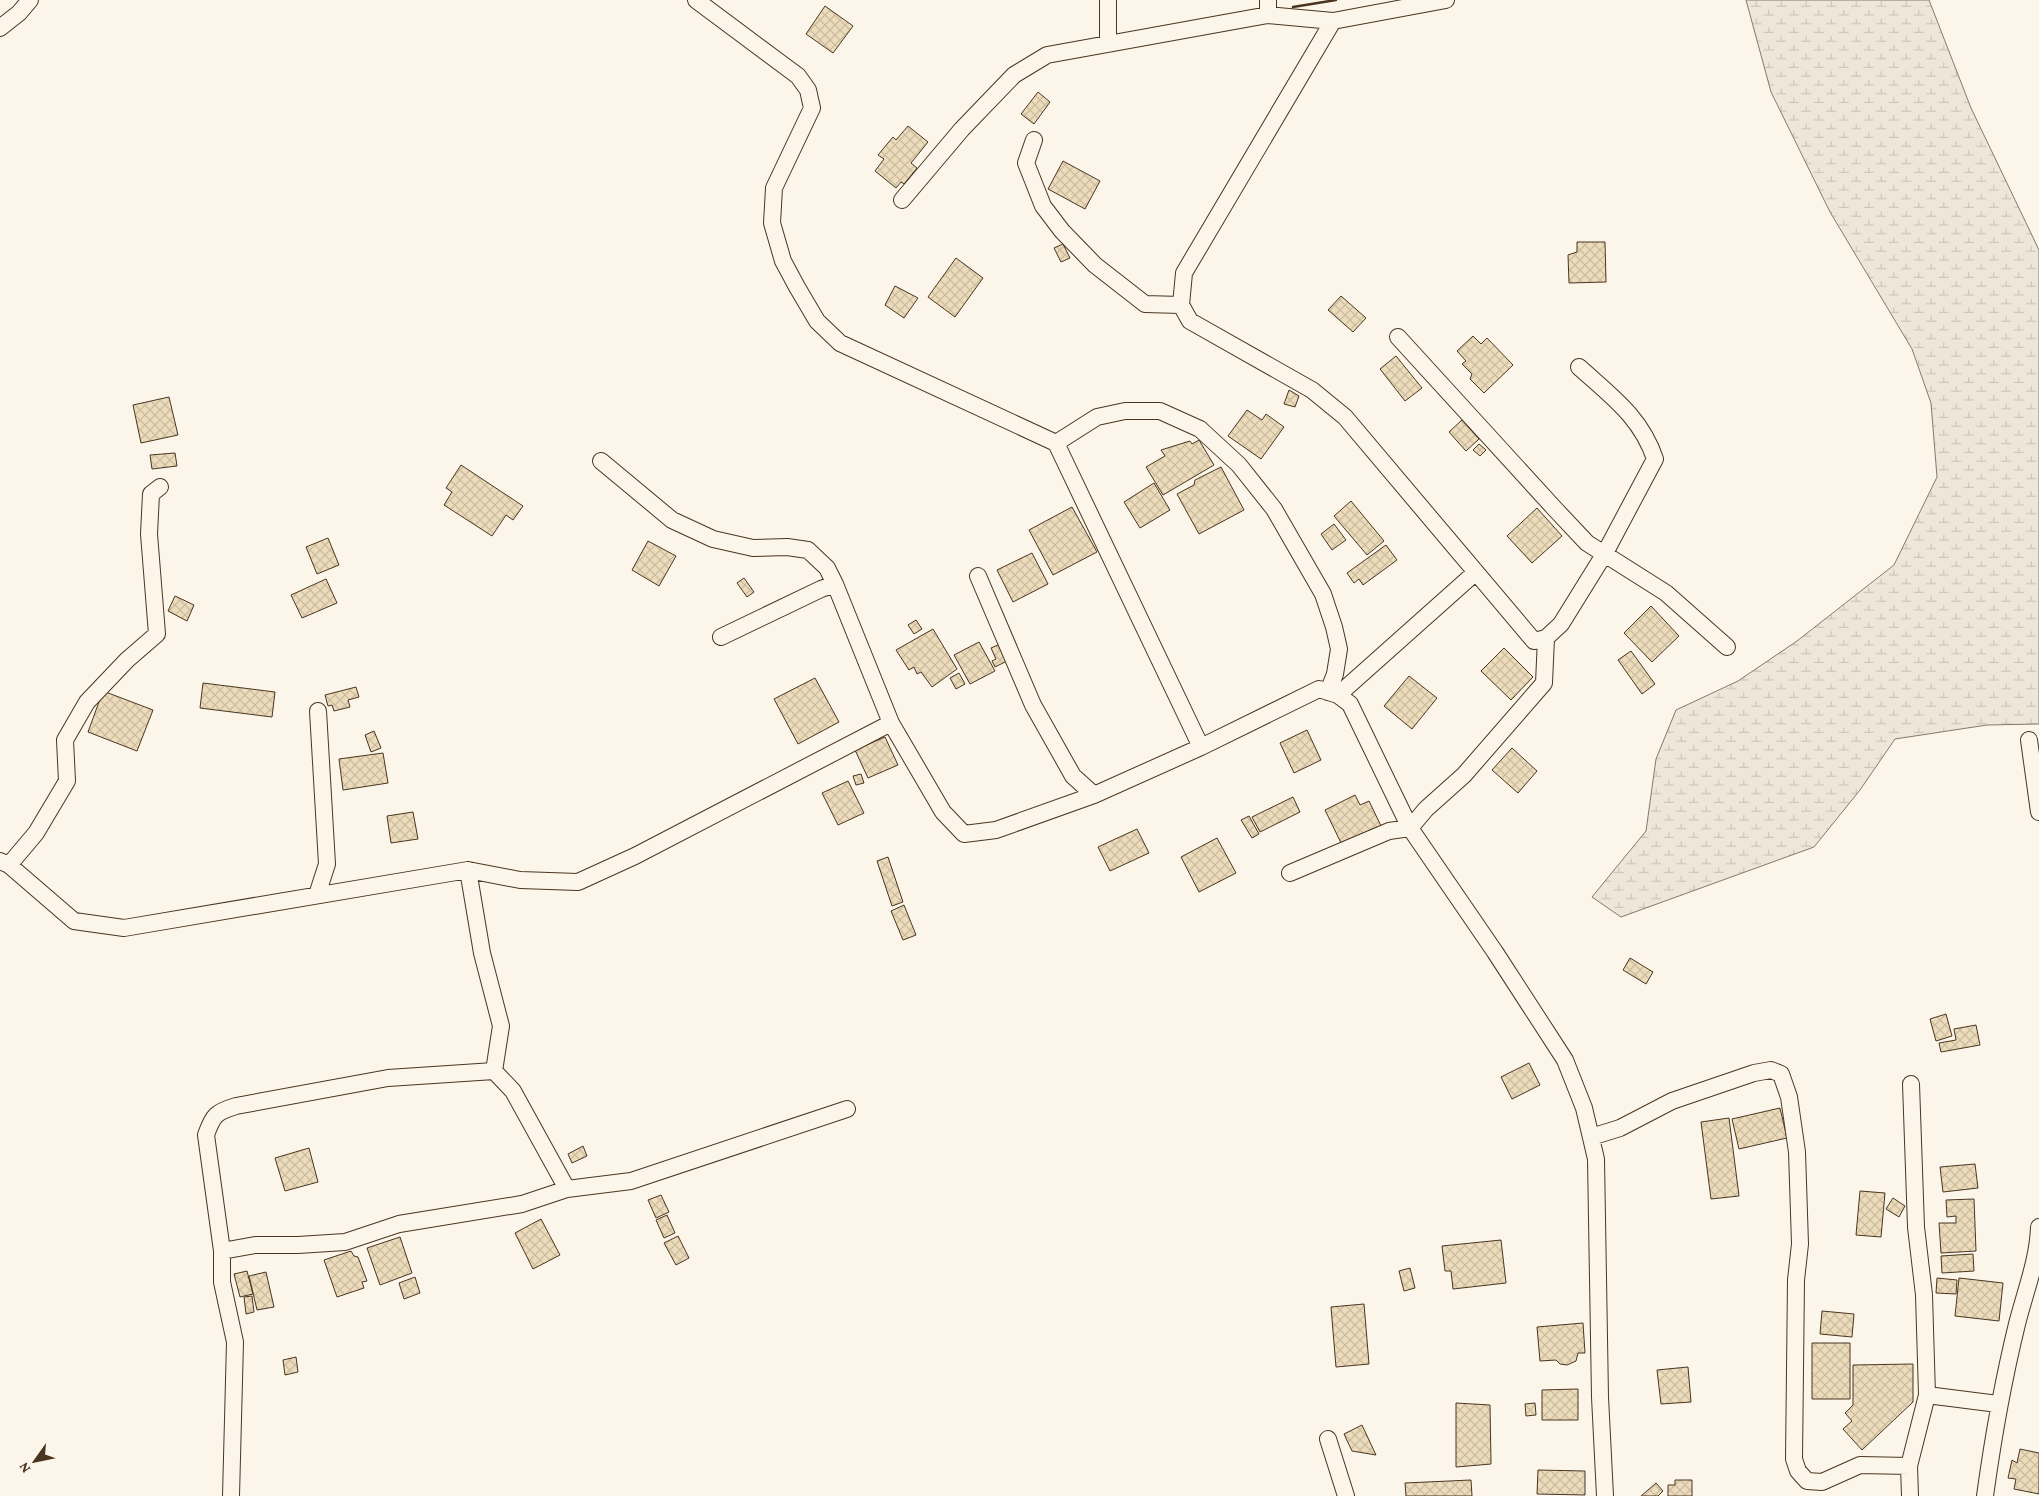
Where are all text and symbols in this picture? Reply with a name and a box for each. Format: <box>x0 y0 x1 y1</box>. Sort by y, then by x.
north arrow <box>10 1436 60 1486</box>
text: N <box>15 1459 33 1476</box>

